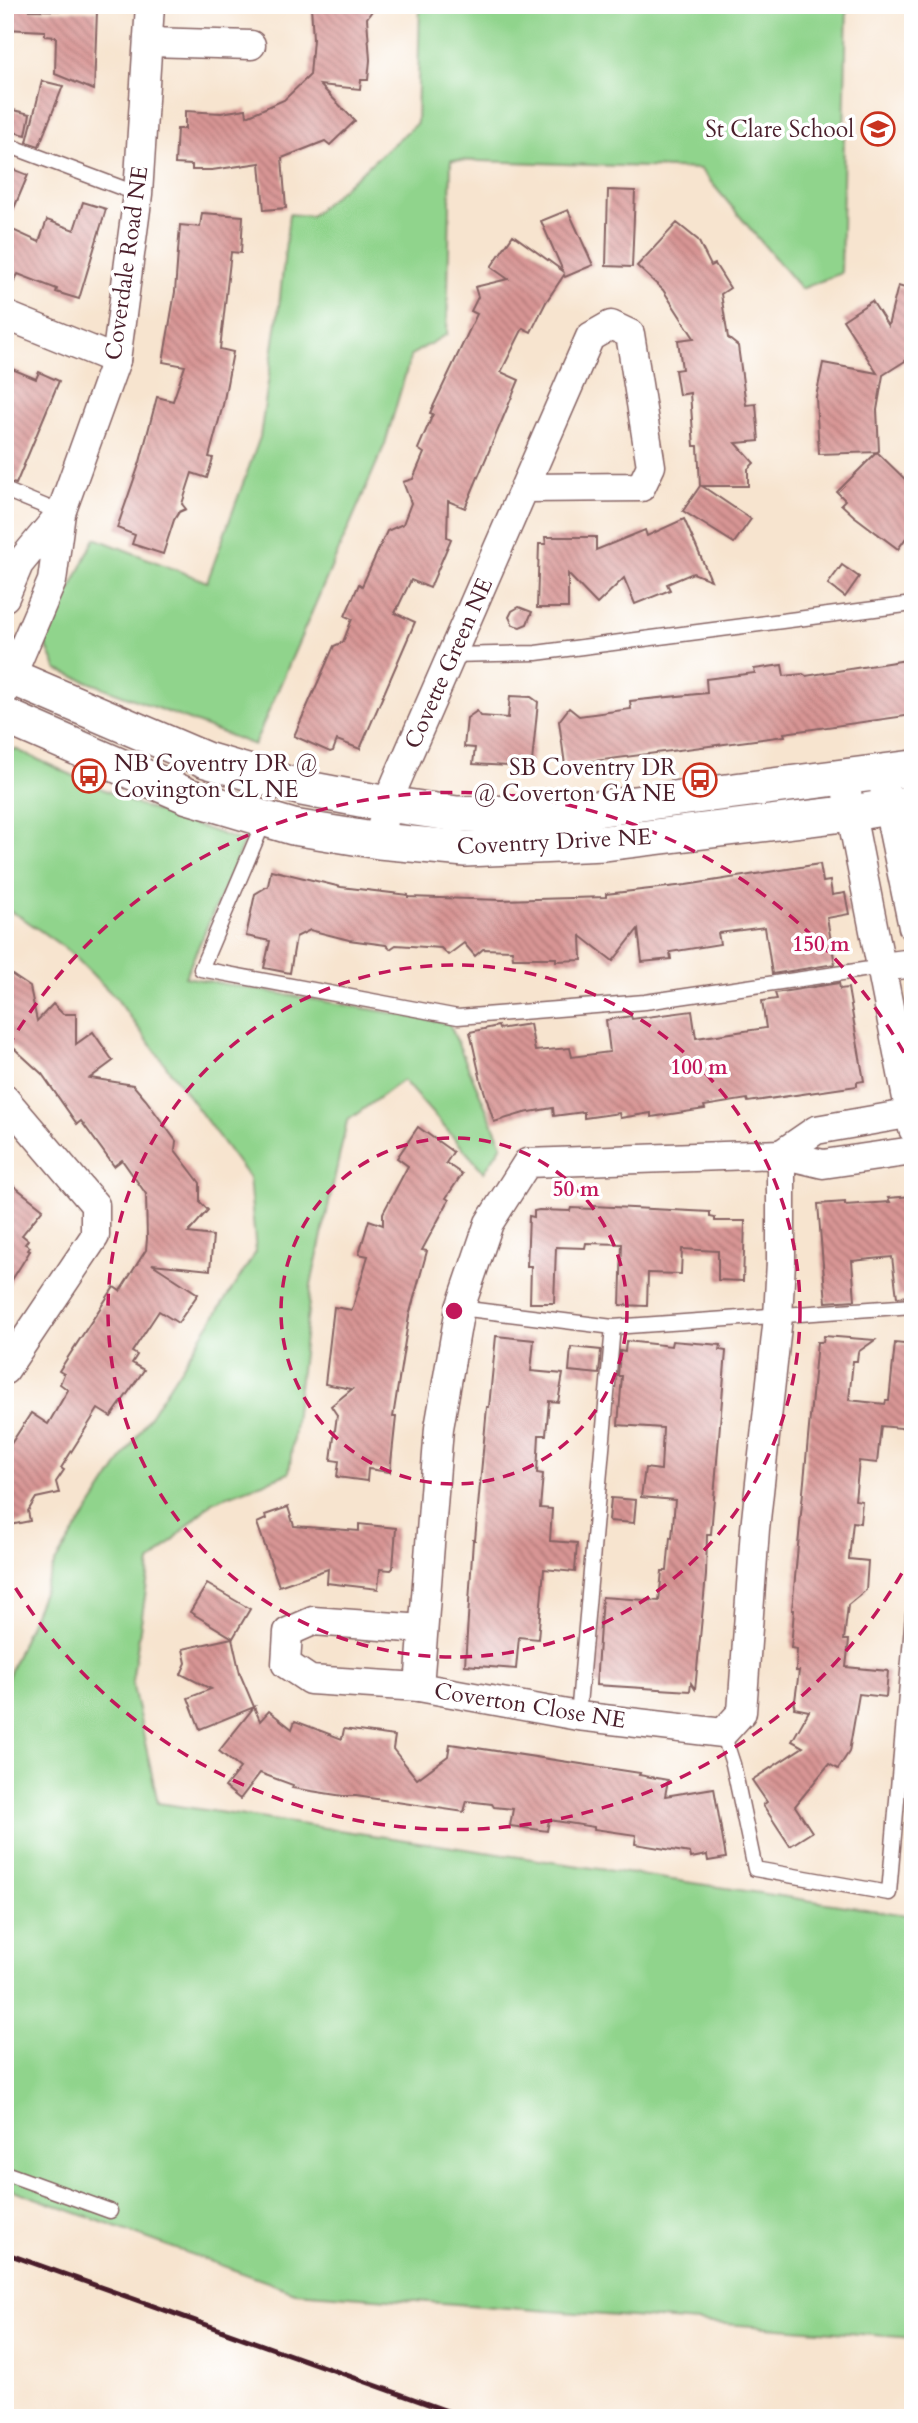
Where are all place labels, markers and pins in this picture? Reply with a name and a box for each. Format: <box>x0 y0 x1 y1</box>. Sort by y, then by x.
school or university icon: St Clare School <box>859 110 897 148</box>
place label: St Clare School <box>705 114 854 145</box>
place label: NB Coventry DR @ Covington CL NE <box>114 748 318 805</box>
place label: SB Coventry DR @ Coverton GA NE <box>473 752 676 809</box>
bus stop icon: NB Coventry DR @ Covington CL NE <box>70 757 108 795</box>
bus stop icon: SB Coventry DR @ Coverton GA NE <box>681 761 719 799</box>
centre of rings <box>442 1299 466 1323</box>

